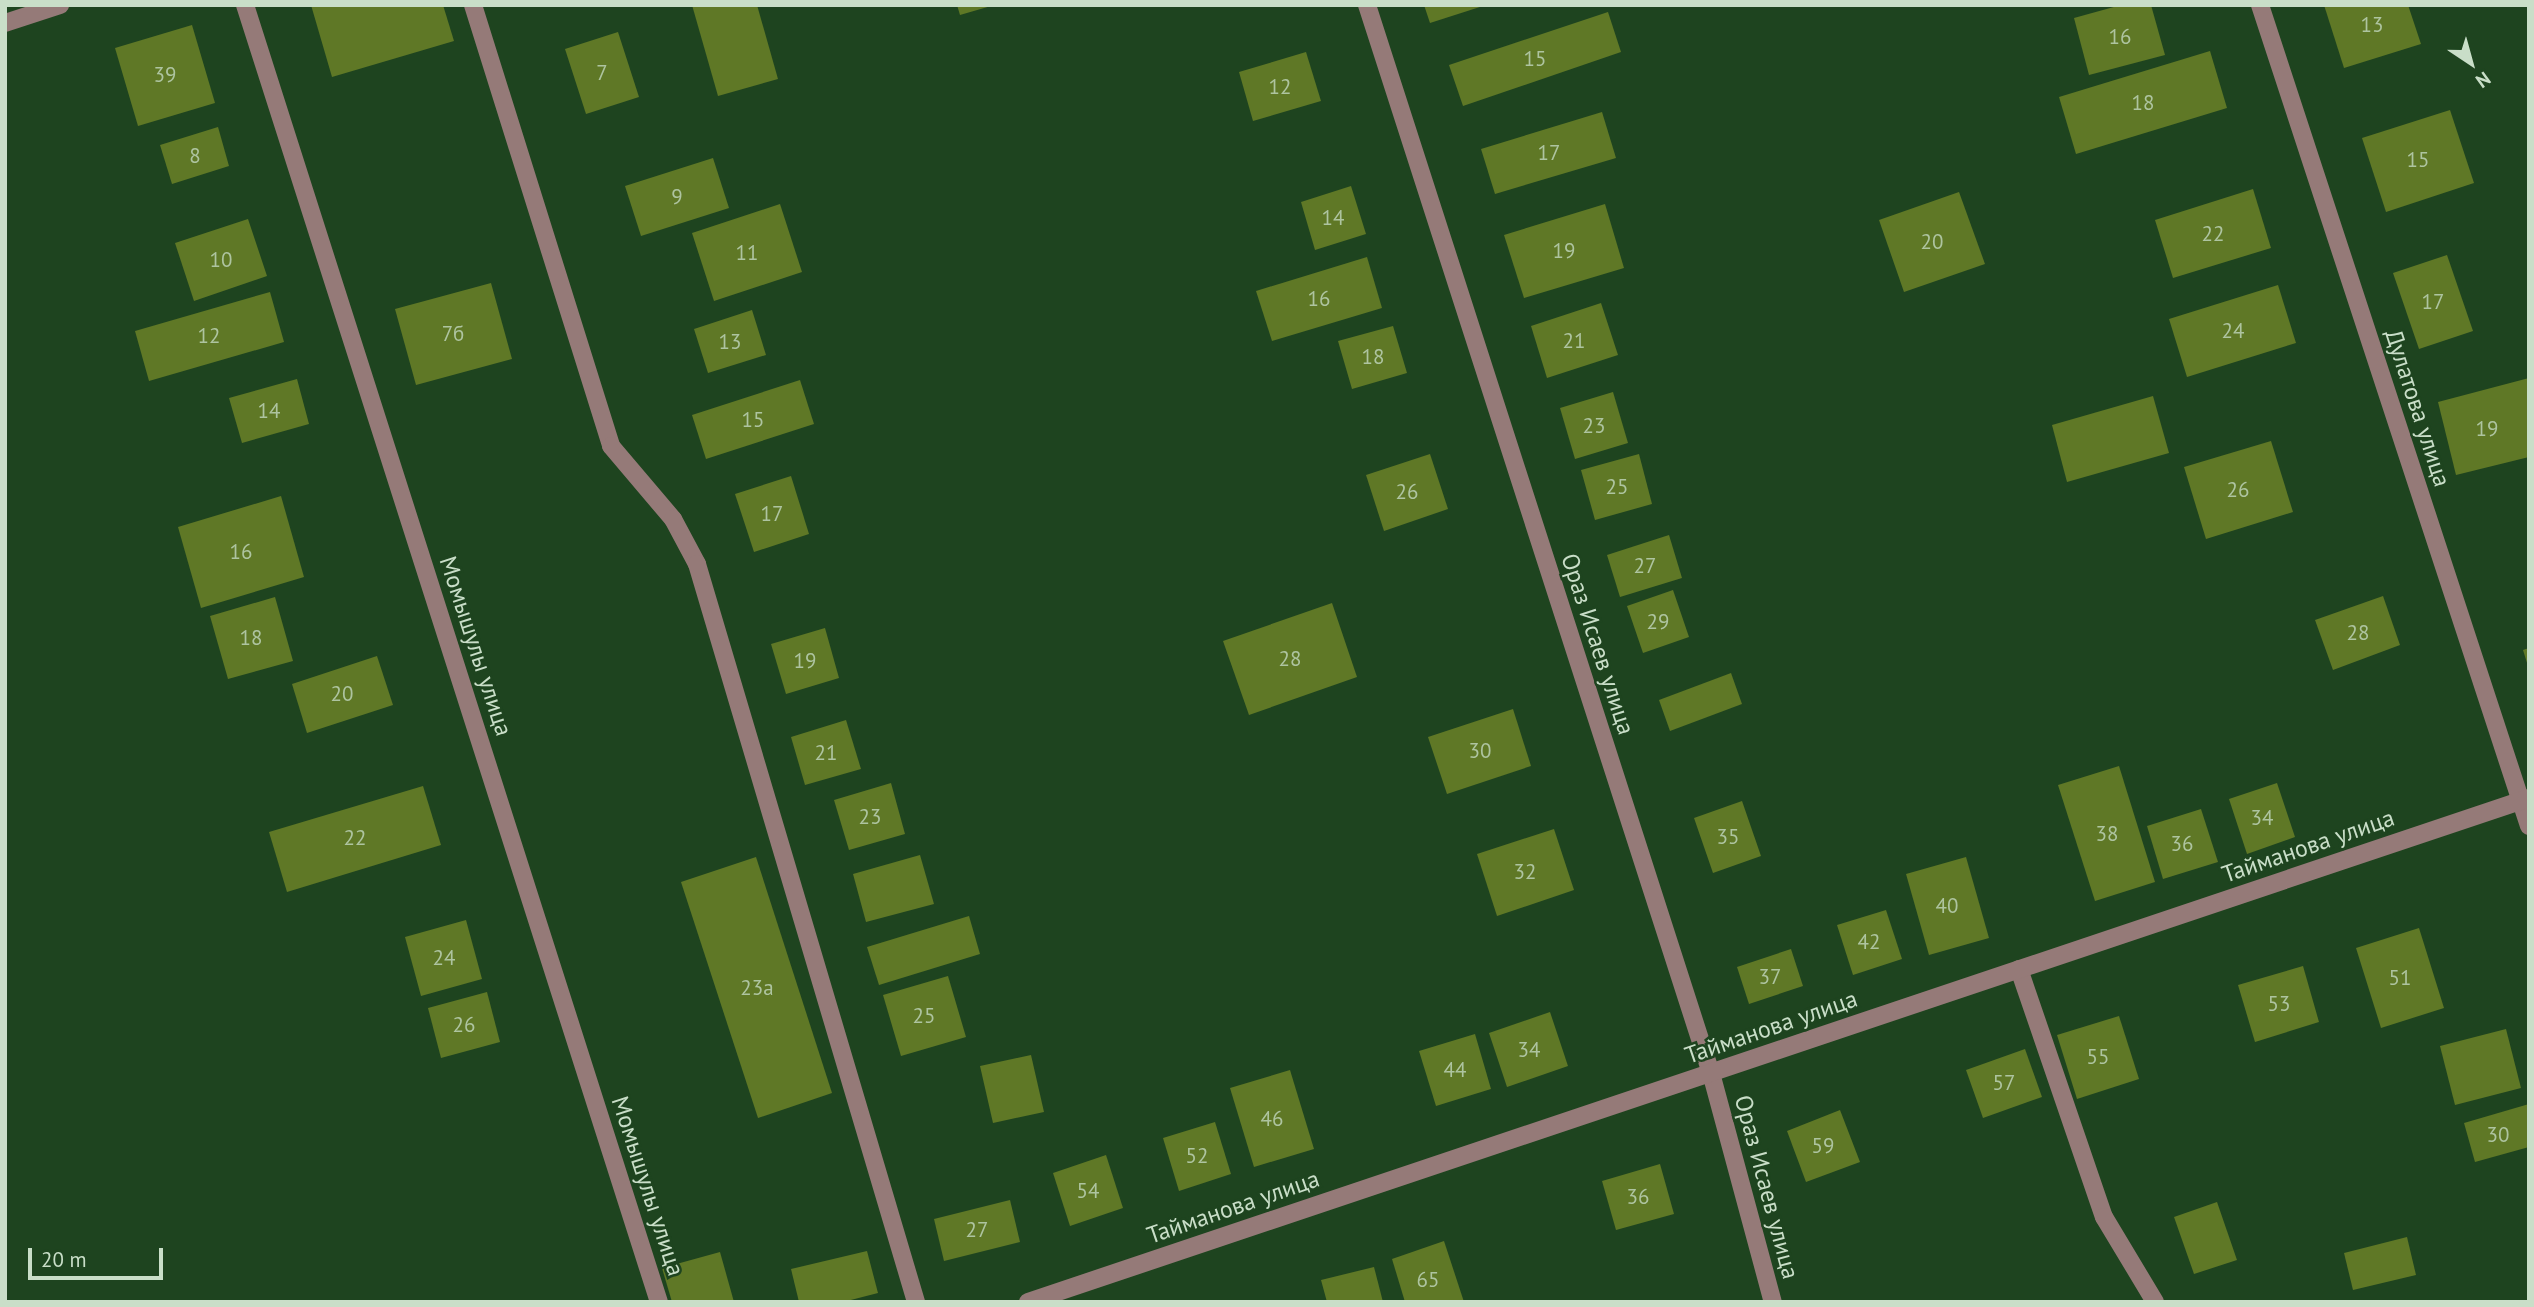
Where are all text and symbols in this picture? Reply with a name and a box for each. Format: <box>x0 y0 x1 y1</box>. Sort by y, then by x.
house number: 13 <box>2361 12 2383 38</box>
house number: 16 <box>2109 24 2131 50</box>
north arrow <box>2436 28 2506 98</box>
house number: 15 <box>1524 46 1546 72</box>
house number: 7 <box>596 60 608 86</box>
house number: 39 <box>154 62 176 88</box>
text: N <box>2471 67 2495 93</box>
house number: 12 <box>1269 74 1291 100</box>
house number: 18 <box>2132 90 2154 116</box>
house number: 17 <box>1538 140 1560 166</box>
house number: 8 <box>189 143 201 169</box>
house number: 15 <box>2407 147 2429 173</box>
house number: 9 <box>671 184 683 210</box>
house number: 14 <box>1322 205 1344 231</box>
house number: 22 <box>2202 221 2224 247</box>
house number: 20 <box>1921 229 1943 255</box>
house number: 19 <box>1553 238 1575 264</box>
house number: 11 <box>736 240 758 266</box>
house number: 10 <box>210 247 232 273</box>
house number: 16 <box>1308 286 1330 312</box>
house number: 17 <box>2422 289 2444 315</box>
house number: 24 <box>2222 318 2244 344</box>
house number: 7б <box>442 321 464 347</box>
house number: 12 <box>198 323 220 349</box>
street label: Дулатова улица <box>2379 326 2457 490</box>
house number: 21 <box>1563 328 1585 354</box>
house number: 13 <box>719 329 741 355</box>
house number: 18 <box>1362 344 1384 370</box>
house number: 14 <box>258 398 280 424</box>
house number: 15 <box>742 407 764 433</box>
house number: 23 <box>1583 413 1605 439</box>
house number: 19 <box>2476 416 2498 442</box>
house number: 25 <box>1606 474 1628 500</box>
house number: 26 <box>2227 477 2249 503</box>
house number: 26 <box>1396 479 1418 505</box>
house number: 17 <box>761 501 783 527</box>
house number: 16 <box>230 539 252 565</box>
street label: Ораз Исаев улица <box>1555 550 1641 738</box>
street label: Момышулы улица <box>433 553 519 739</box>
house number: 27 <box>1634 553 1656 579</box>
house number: 29 <box>1647 609 1669 635</box>
house number: 28 <box>2347 620 2369 646</box>
house number: 18 <box>240 625 262 651</box>
house number: 28 <box>1279 646 1301 672</box>
house number: 19 <box>794 648 816 674</box>
house number: 20 <box>331 681 353 707</box>
house number: 30 <box>1469 738 1491 764</box>
house number: 21 <box>815 740 837 766</box>
street label: Тайманова улица <box>2218 803 2398 889</box>
house number: 23 <box>859 804 881 830</box>
house number: 34 <box>2251 805 2273 831</box>
house number: 38 <box>2096 821 2118 847</box>
house number: 35 <box>1717 824 1739 850</box>
house number: 22 <box>344 825 366 851</box>
house number: 36 <box>2171 831 2193 857</box>
house number: 32 <box>1514 859 1536 885</box>
house number: 40 <box>1936 893 1958 919</box>
house number: 42 <box>1858 929 1880 955</box>
house number: 24 <box>433 945 455 971</box>
house number: 37 <box>1759 964 1781 990</box>
house number: 51 <box>2389 965 2411 991</box>
house number: 23а <box>740 975 774 1001</box>
street label: Тайманова улица <box>1681 984 1861 1070</box>
house number: 53 <box>2268 991 2290 1017</box>
house number: 25 <box>913 1003 935 1029</box>
house number: 26 <box>453 1012 475 1038</box>
house number: 34 <box>1518 1037 1540 1063</box>
house number: 55 <box>2087 1044 2109 1070</box>
house number: 44 <box>1444 1057 1466 1083</box>
house number: 57 <box>1993 1070 2015 1096</box>
street label: Ораз Исаев улица <box>1729 1092 1805 1282</box>
street label: Момышулы улица <box>605 1093 691 1279</box>
house number: 46 <box>1261 1106 1283 1132</box>
house number: 30 <box>2487 1122 2509 1148</box>
house number: 59 <box>1812 1133 1834 1159</box>
house number: 52 <box>1186 1143 1208 1169</box>
street label: Тайманова улица <box>1143 1164 1323 1250</box>
house number: 54 <box>1077 1178 1099 1204</box>
house number: 36 <box>1627 1184 1649 1210</box>
house number: 27 <box>966 1217 988 1243</box>
scale bar <box>32 1234 166 1278</box>
text: 20 m <box>41 1246 87 1273</box>
house number: 65 <box>1417 1267 1439 1293</box>

